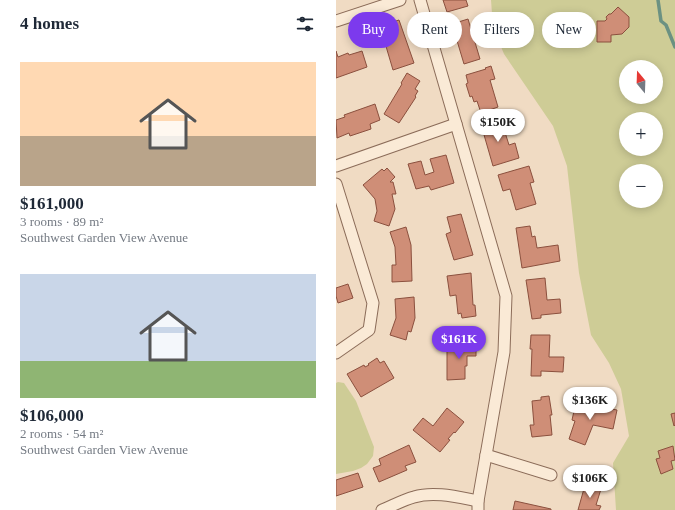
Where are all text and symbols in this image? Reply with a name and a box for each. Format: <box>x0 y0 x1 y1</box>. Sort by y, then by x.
chip: Buy <box>348 12 399 48</box>
chip: Rent <box>407 12 462 48</box>
chip: Filters <box>470 12 534 48</box>
chip: New <box>542 12 596 48</box>
icon: filters <box>294 13 316 35</box>
text: 4 homes <box>20 14 79 33</box>
north arrow <box>619 60 663 104</box>
map controls <box>619 60 663 208</box>
icon: home <box>132 88 204 160</box>
pin: $150K <box>470 109 526 143</box>
button: + <box>619 112 663 156</box>
text: $150K <box>480 114 516 129</box>
button: − <box>619 164 663 208</box>
text: $161,000 <box>20 194 84 213</box>
text: 3 rooms · 89 m² <box>20 214 103 229</box>
text: Southwest Garden View Avenue <box>20 230 188 245</box>
icon: home <box>132 300 204 372</box>
pin: $161K <box>431 326 487 360</box>
text: $161K <box>441 331 477 346</box>
pin: $136K <box>562 387 618 421</box>
text: $136K <box>572 392 608 407</box>
text: $106,000 <box>20 406 84 425</box>
text: 2 rooms · 54 m² <box>20 426 103 441</box>
text: Southwest Garden View Avenue <box>20 442 188 457</box>
pin: $106K <box>562 465 618 499</box>
text: $106K <box>572 470 608 485</box>

